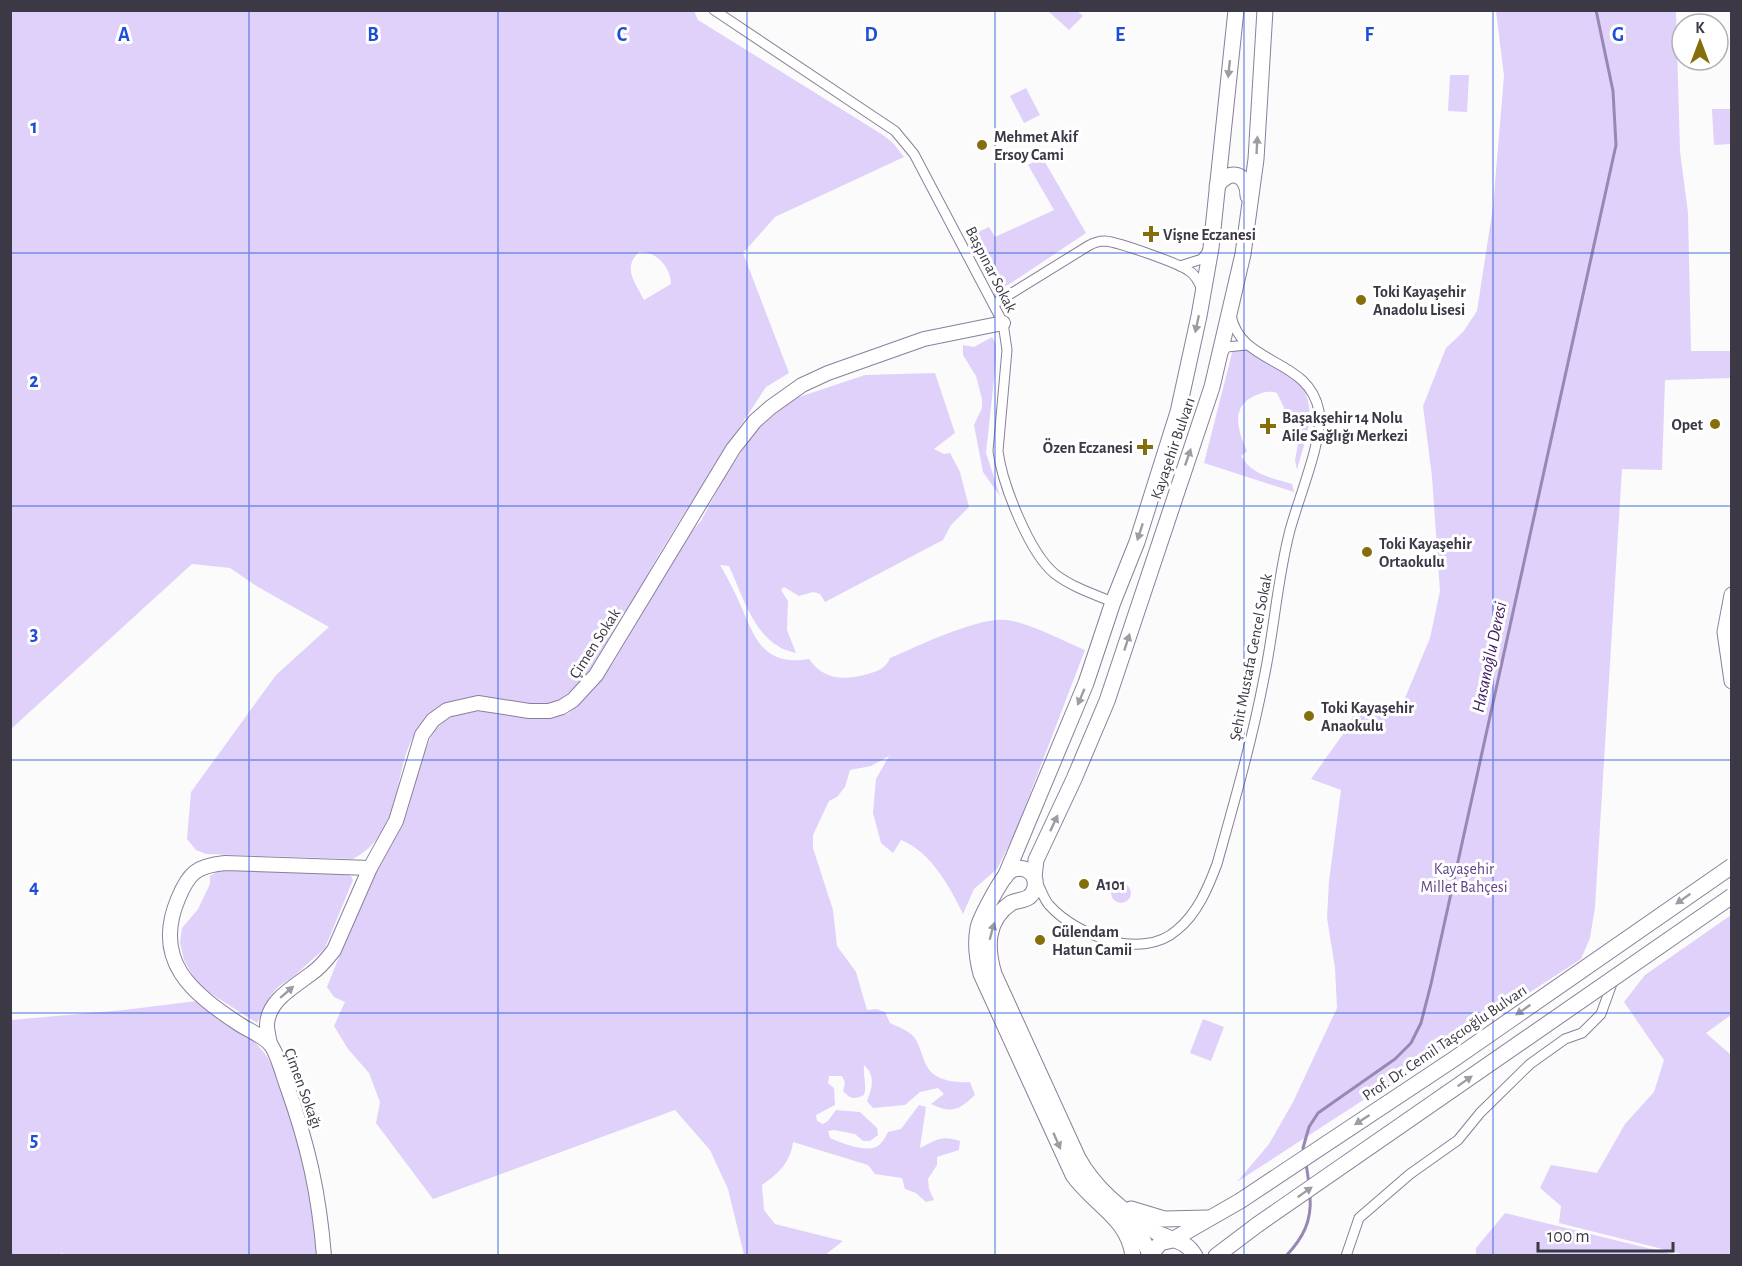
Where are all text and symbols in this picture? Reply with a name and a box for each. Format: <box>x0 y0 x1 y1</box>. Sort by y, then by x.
north arrow <box>1670 12 1730 72</box>
text: K <box>1695 20 1705 36</box>
text: A <box>118 25 130 45</box>
text: B <box>367 25 379 45</box>
text: C <box>617 25 628 45</box>
text: D <box>864 25 878 45</box>
text: E <box>1115 25 1125 45</box>
text: F <box>1364 25 1374 45</box>
text: G <box>1612 25 1624 45</box>
one-way arrow <box>1224 59 1234 78</box>
text: 1 <box>30 117 38 137</box>
place label: Mehmet Akif Ersoy Cami <box>994 129 1080 164</box>
one-way arrow <box>1252 136 1261 155</box>
marker: Mehmet Akif Ersoy Cami <box>975 138 989 152</box>
street label: Başpınar Sokak <box>963 224 1020 316</box>
marker: Vişne Eczanesi <box>1144 227 1158 241</box>
place label: Vişne Eczanesi <box>1163 227 1256 243</box>
place label: Toki Kayaşehir Anadolu Lisesi <box>1373 284 1466 318</box>
marker: Toki Kayaşehir Anadolu Lisesi <box>1354 293 1368 307</box>
one-way arrow <box>1192 315 1202 334</box>
text: 2 <box>29 371 39 391</box>
street label: Kayaşehir Bulvarı <box>1148 395 1199 502</box>
place label: Başakşehir 14 Nolu Aile Sağlığı Merkezi <box>1282 410 1408 444</box>
marker: Başakşehir 14 Nolu Aile Sağlığı Merkezi <box>1259 417 1277 435</box>
place label: Opet <box>1671 417 1704 433</box>
marker: Opet <box>1708 417 1722 431</box>
place label: Özen Eczanesi <box>1043 438 1133 456</box>
marker: Özen Eczanesi <box>1138 440 1152 454</box>
one-way arrow <box>1183 448 1193 466</box>
one-way arrow <box>1135 523 1144 541</box>
place label: Toki Kayaşehir Ortaokulu <box>1379 536 1472 570</box>
marker: Toki Kayaşehir Ortaokulu <box>1360 545 1374 559</box>
street label: Şehit Mustafa Gencel Sokak <box>1227 572 1275 742</box>
water label: Hasanoğlu Deresi <box>1469 600 1510 714</box>
street label: Çimen Sokak <box>566 605 624 681</box>
text: 3 <box>30 624 38 644</box>
one-way arrow <box>1123 633 1132 651</box>
one-way arrow <box>1076 688 1085 706</box>
place label: Toki Kayaşehir Anaokulu <box>1321 700 1414 734</box>
marker: Toki Kayaşehir Anaokulu <box>1302 709 1316 723</box>
one-way arrow <box>1049 814 1058 831</box>
park label: Kayaşehir Millet Bahçesi <box>1420 861 1508 895</box>
text: 4 <box>29 877 39 897</box>
marker: A101 <box>1077 877 1091 891</box>
place label: A101 <box>1096 877 1125 893</box>
one-way arrow <box>1676 893 1692 905</box>
one-way arrow <box>987 922 997 940</box>
place label: Gülendam Hatun Camii <box>1052 924 1132 958</box>
marker: Gülendam Hatun Camii <box>1033 933 1047 947</box>
street label: Prof. Dr. Cemil Taşcıoğlu Bulvarı <box>1360 982 1530 1104</box>
one-way arrow <box>279 986 294 999</box>
one-way arrow <box>1516 1004 1532 1016</box>
street label: Çimen Sokağı <box>281 1046 325 1131</box>
one-way arrow <box>1457 1075 1473 1087</box>
one-way arrow <box>1354 1114 1370 1125</box>
text: 5 <box>30 1130 38 1150</box>
one-way arrow <box>1052 1132 1061 1149</box>
one-way arrow <box>1297 1187 1313 1198</box>
scale bar <box>1538 1215 1673 1253</box>
text: 100 m <box>1547 1228 1590 1246</box>

